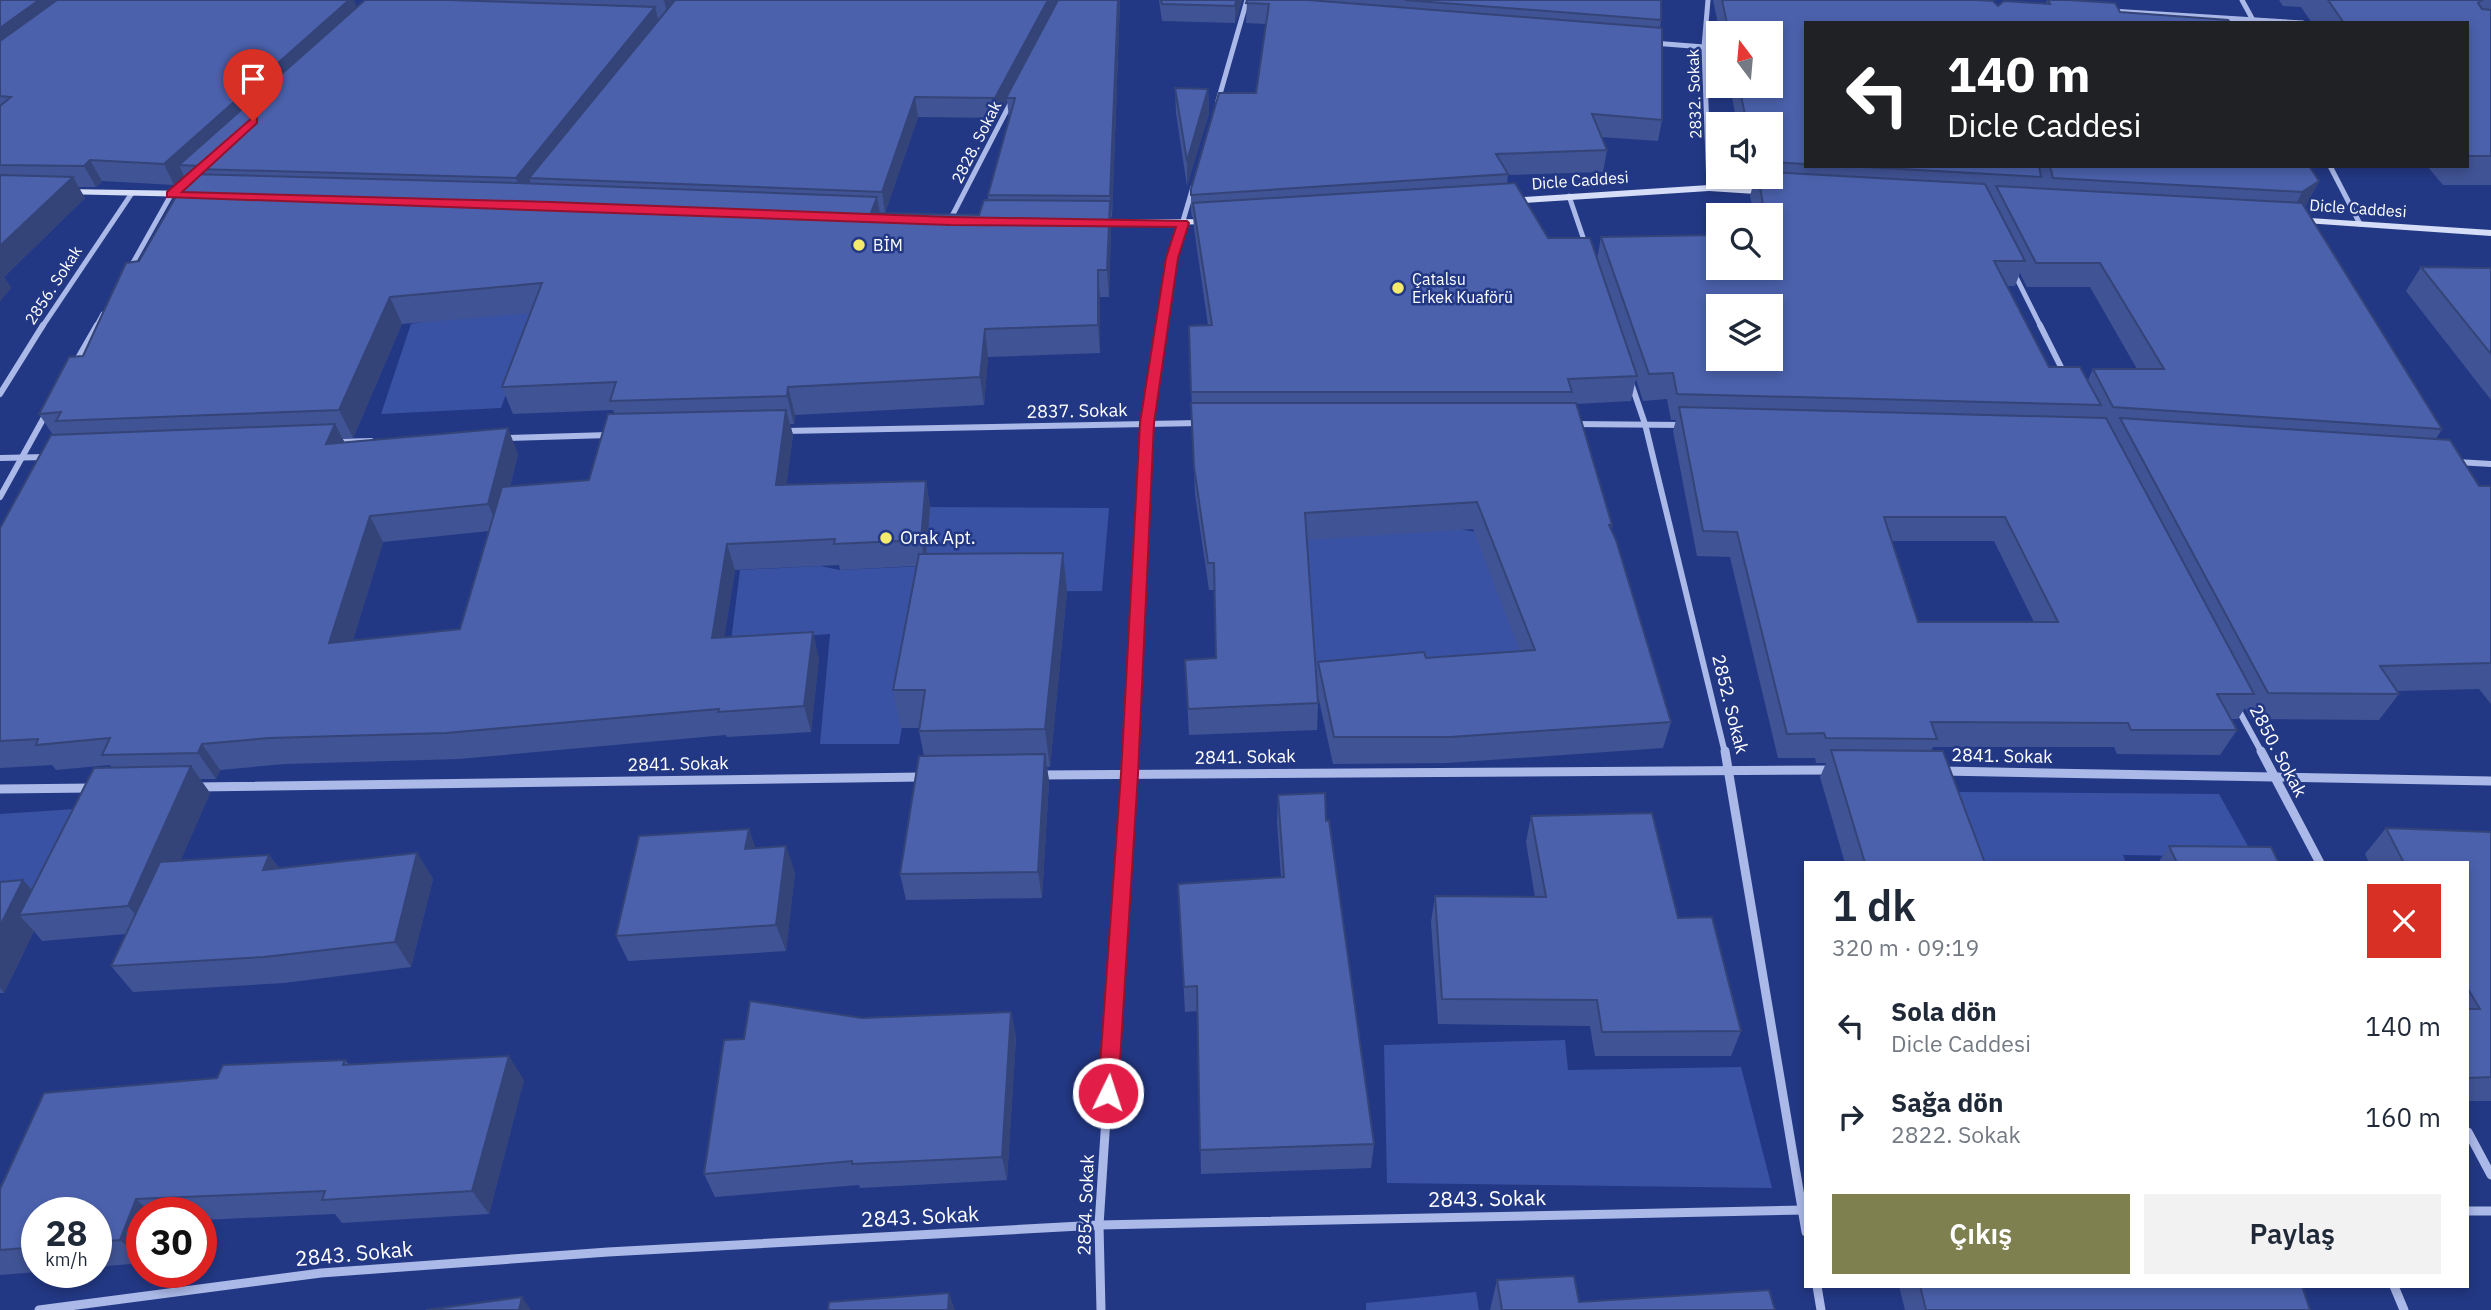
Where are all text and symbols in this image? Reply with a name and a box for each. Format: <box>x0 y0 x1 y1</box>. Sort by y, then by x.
north arrow <box>1706 21 1783 98</box>
map controls <box>1706 21 1783 371</box>
text: 140 m <box>1947 42 2091 105</box>
street label: 2832. Sokak <box>1682 48 1706 139</box>
pin <box>223 49 283 121</box>
icon: left <box>1832 49 1923 140</box>
icon: arrive <box>234 60 272 98</box>
street label: 2828. Sokak <box>947 97 1006 187</box>
text: Dicle Caddesi <box>1947 104 2142 146</box>
button: sound <box>1706 112 1783 189</box>
street label: Dicle Caddesi <box>1531 167 1629 193</box>
street label: Dicle Caddesi <box>2309 195 2407 221</box>
button: search <box>1706 203 1783 280</box>
place label: BİM <box>873 235 903 255</box>
marker: BİM <box>851 237 867 253</box>
street label: 2856. Sokak <box>20 241 86 328</box>
place label: Çatalsu Erkek Kuaförü <box>1412 269 1513 307</box>
marker: Çatalsu Erkek Kuaförü <box>1390 280 1406 296</box>
button: layers <box>1706 294 1783 371</box>
street label: 2837. Sokak <box>1026 398 1128 423</box>
place label: Orak Apt. <box>900 526 976 549</box>
marker: Orak Apt. <box>878 530 894 546</box>
street label: 2852. Sokak <box>1707 652 1754 756</box>
street label: 2850. Sokak <box>2244 701 2313 801</box>
street label: 2841. Sokak <box>1951 743 2053 768</box>
street label: 2841. Sokak <box>1194 744 1296 769</box>
street label: 2841. Sokak <box>627 751 729 776</box>
text: 1 dk <box>1832 878 1916 933</box>
button: close <box>2367 884 2441 958</box>
text: 320 m · 09:19 <box>1832 932 1979 962</box>
text: Sola dön <box>1891 994 1997 1028</box>
icon: left <box>1832 1007 1870 1045</box>
text: 140 m <box>2365 1009 2441 1043</box>
text: Dicle Caddesi <box>1891 1028 2031 1058</box>
position arrow <box>1071 1056 1145 1130</box>
text: Sağa dön <box>1891 1085 2003 1119</box>
icon: right <box>1832 1098 1870 1136</box>
text: 160 m <box>2365 1100 2441 1134</box>
text: 2822. Sokak <box>1891 1119 2021 1149</box>
street label: 2854. Sokak <box>1072 1153 1099 1256</box>
street label: 2843. Sokak <box>1428 1183 1546 1213</box>
button: Çıkış <box>1832 1194 2130 1274</box>
button: Paylaş <box>2144 1194 2441 1274</box>
speed limit sign: 30 <box>126 1197 217 1288</box>
street label: 2843. Sokak <box>860 1199 980 1233</box>
text: 28 <box>45 1210 88 1256</box>
street label: 2843. Sokak <box>294 1234 414 1272</box>
text: km/h <box>45 1248 88 1271</box>

